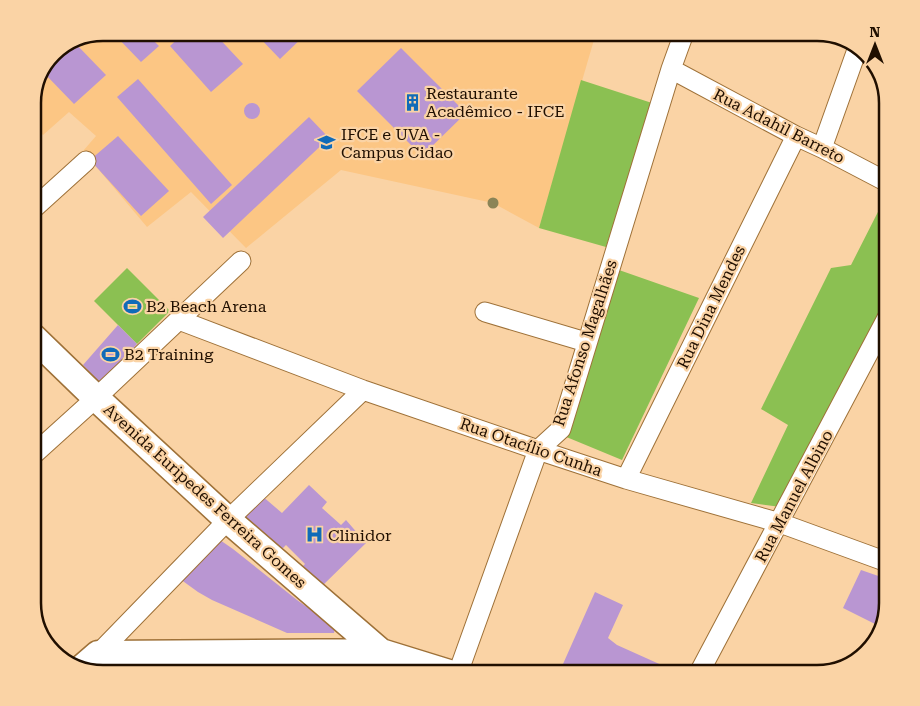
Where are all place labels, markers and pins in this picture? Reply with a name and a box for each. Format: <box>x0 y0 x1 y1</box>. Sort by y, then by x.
place label: Restaurante Acadêmico - IFCE <box>426 84 565 121</box>
building icon: Restaurante Acadêmico - IFCE <box>402 92 422 112</box>
place label: IFCE e UVA - Campus Cidao <box>341 125 453 162</box>
school or university icon: IFCE e UVA - Campus Cidao <box>317 133 337 153</box>
sports icon: B2 Beach Arena <box>122 296 142 316</box>
place label: B2 Beach Arena <box>146 297 267 316</box>
sports icon: B2 Training <box>100 344 120 364</box>
place label: B2 Training <box>124 345 214 364</box>
hospital icon: Clinidor <box>304 525 324 545</box>
place label: Clinidor <box>328 526 392 545</box>

